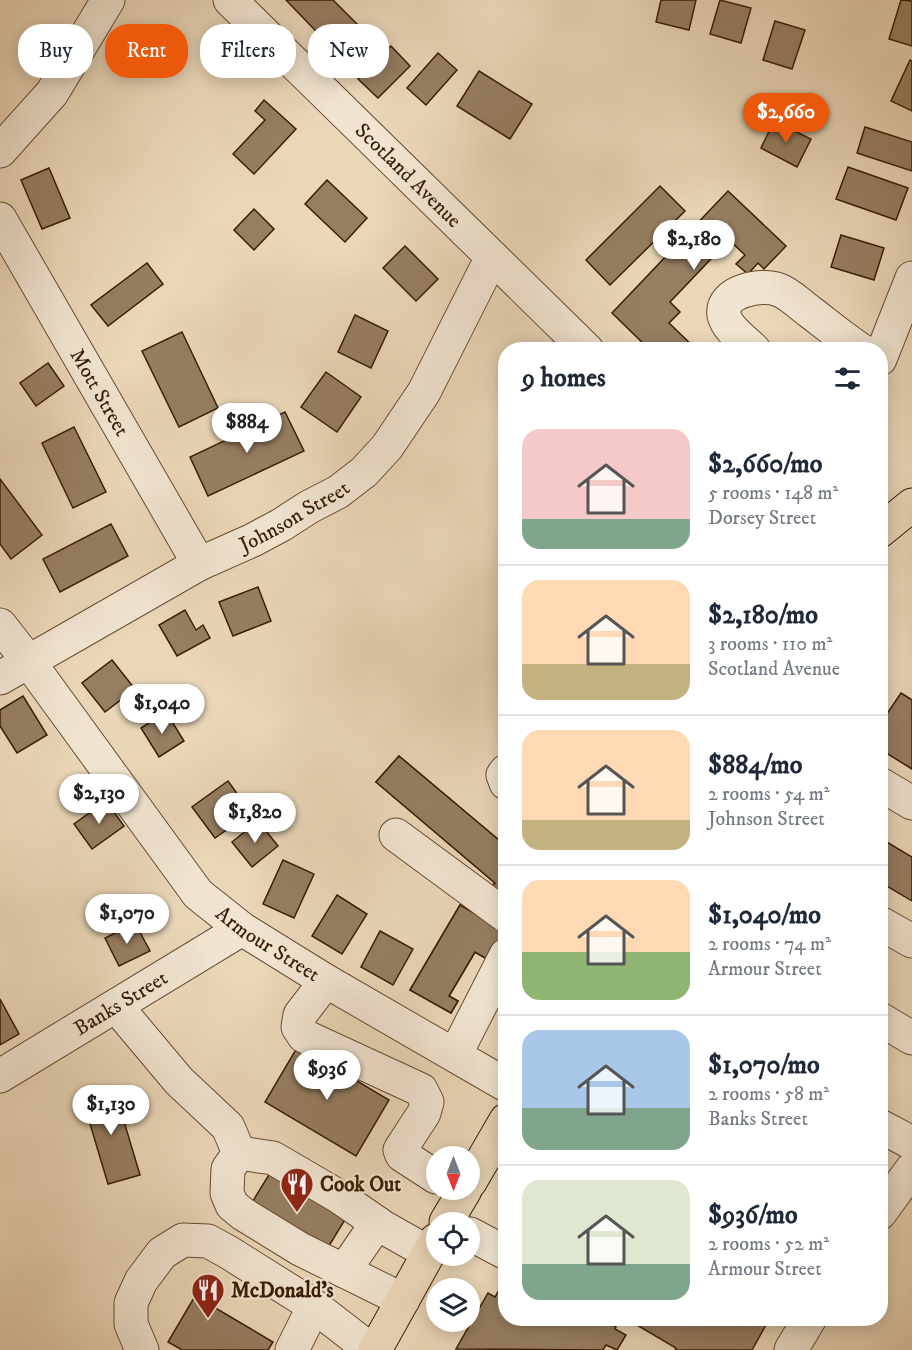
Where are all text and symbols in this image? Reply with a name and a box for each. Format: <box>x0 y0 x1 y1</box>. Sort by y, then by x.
chip: Buy <box>18 24 93 78</box>
chip: Rent <box>105 24 188 78</box>
chip: Filters <box>200 24 296 78</box>
chip: New <box>308 24 389 78</box>
pin: $2,660 <box>737 93 835 144</box>
text: $2,660 <box>757 100 815 125</box>
street label: Scotland Avenue <box>349 118 467 234</box>
pin: $2,180 <box>645 220 743 271</box>
text: $2,180 <box>667 227 721 252</box>
street label: Mott Street <box>64 344 135 441</box>
text: 9 homes <box>522 362 606 395</box>
icon: filters <box>831 362 864 395</box>
pin: $884 <box>211 403 283 454</box>
text: $884 <box>226 410 268 435</box>
text: $2,660/mo <box>708 448 822 481</box>
icon: home <box>570 453 642 525</box>
street label: Johnson Street <box>234 476 356 559</box>
text: 5 rooms · 148 m² <box>708 481 838 506</box>
text: Dorsey Street <box>708 506 816 531</box>
text: $2,180/mo <box>708 599 818 632</box>
icon: home <box>570 604 642 676</box>
text: 3 rooms · 110 m² <box>708 632 832 657</box>
text: Scotland Avenue <box>708 657 840 682</box>
pin: $1,040 <box>113 684 211 735</box>
text: $1,040 <box>134 691 190 716</box>
text: $884/mo <box>708 749 802 782</box>
icon: home <box>570 754 642 826</box>
pin: $2,130 <box>50 774 148 825</box>
text: $2,130 <box>73 781 125 806</box>
text: 2 rooms · 54 m² <box>708 782 830 807</box>
pin: $1,820 <box>206 793 304 844</box>
text: $1,820 <box>228 800 282 825</box>
text: Johnson Street <box>708 807 825 832</box>
pin: $1,070 <box>78 894 176 945</box>
text: $1,040/mo <box>708 899 821 932</box>
text: $1,070 <box>99 901 155 926</box>
street label: Armour Street <box>210 901 325 988</box>
icon: home <box>570 904 642 976</box>
text: 2 rooms · 74 m² <box>708 932 831 957</box>
text: Armour Street <box>708 957 822 982</box>
street label: Banks Street <box>69 965 173 1042</box>
text: $1,070/mo <box>708 1049 820 1082</box>
pin: $936 <box>291 1050 363 1101</box>
icon: home <box>570 1054 642 1126</box>
text: $936 <box>308 1057 346 1082</box>
text: 2 rooms · 58 m² <box>708 1082 829 1107</box>
pin: $1,130 <box>62 1085 160 1136</box>
text: $1,130 <box>86 1092 136 1117</box>
text: Banks Street <box>708 1107 808 1132</box>
north arrow <box>426 1146 480 1200</box>
map controls <box>426 1146 480 1332</box>
restaurant icon: Cook Out <box>279 1166 315 1213</box>
place label: Cook Out <box>320 1172 401 1198</box>
text: $936/mo <box>708 1199 798 1232</box>
icon: home <box>570 1204 642 1276</box>
button: locate <box>426 1212 480 1266</box>
text: 2 rooms · 52 m² <box>708 1232 829 1257</box>
text: Armour Street <box>708 1257 822 1282</box>
restaurant icon: McDonald's <box>190 1272 226 1319</box>
place label: McDonald's <box>231 1278 334 1304</box>
button: layers <box>426 1278 480 1332</box>

